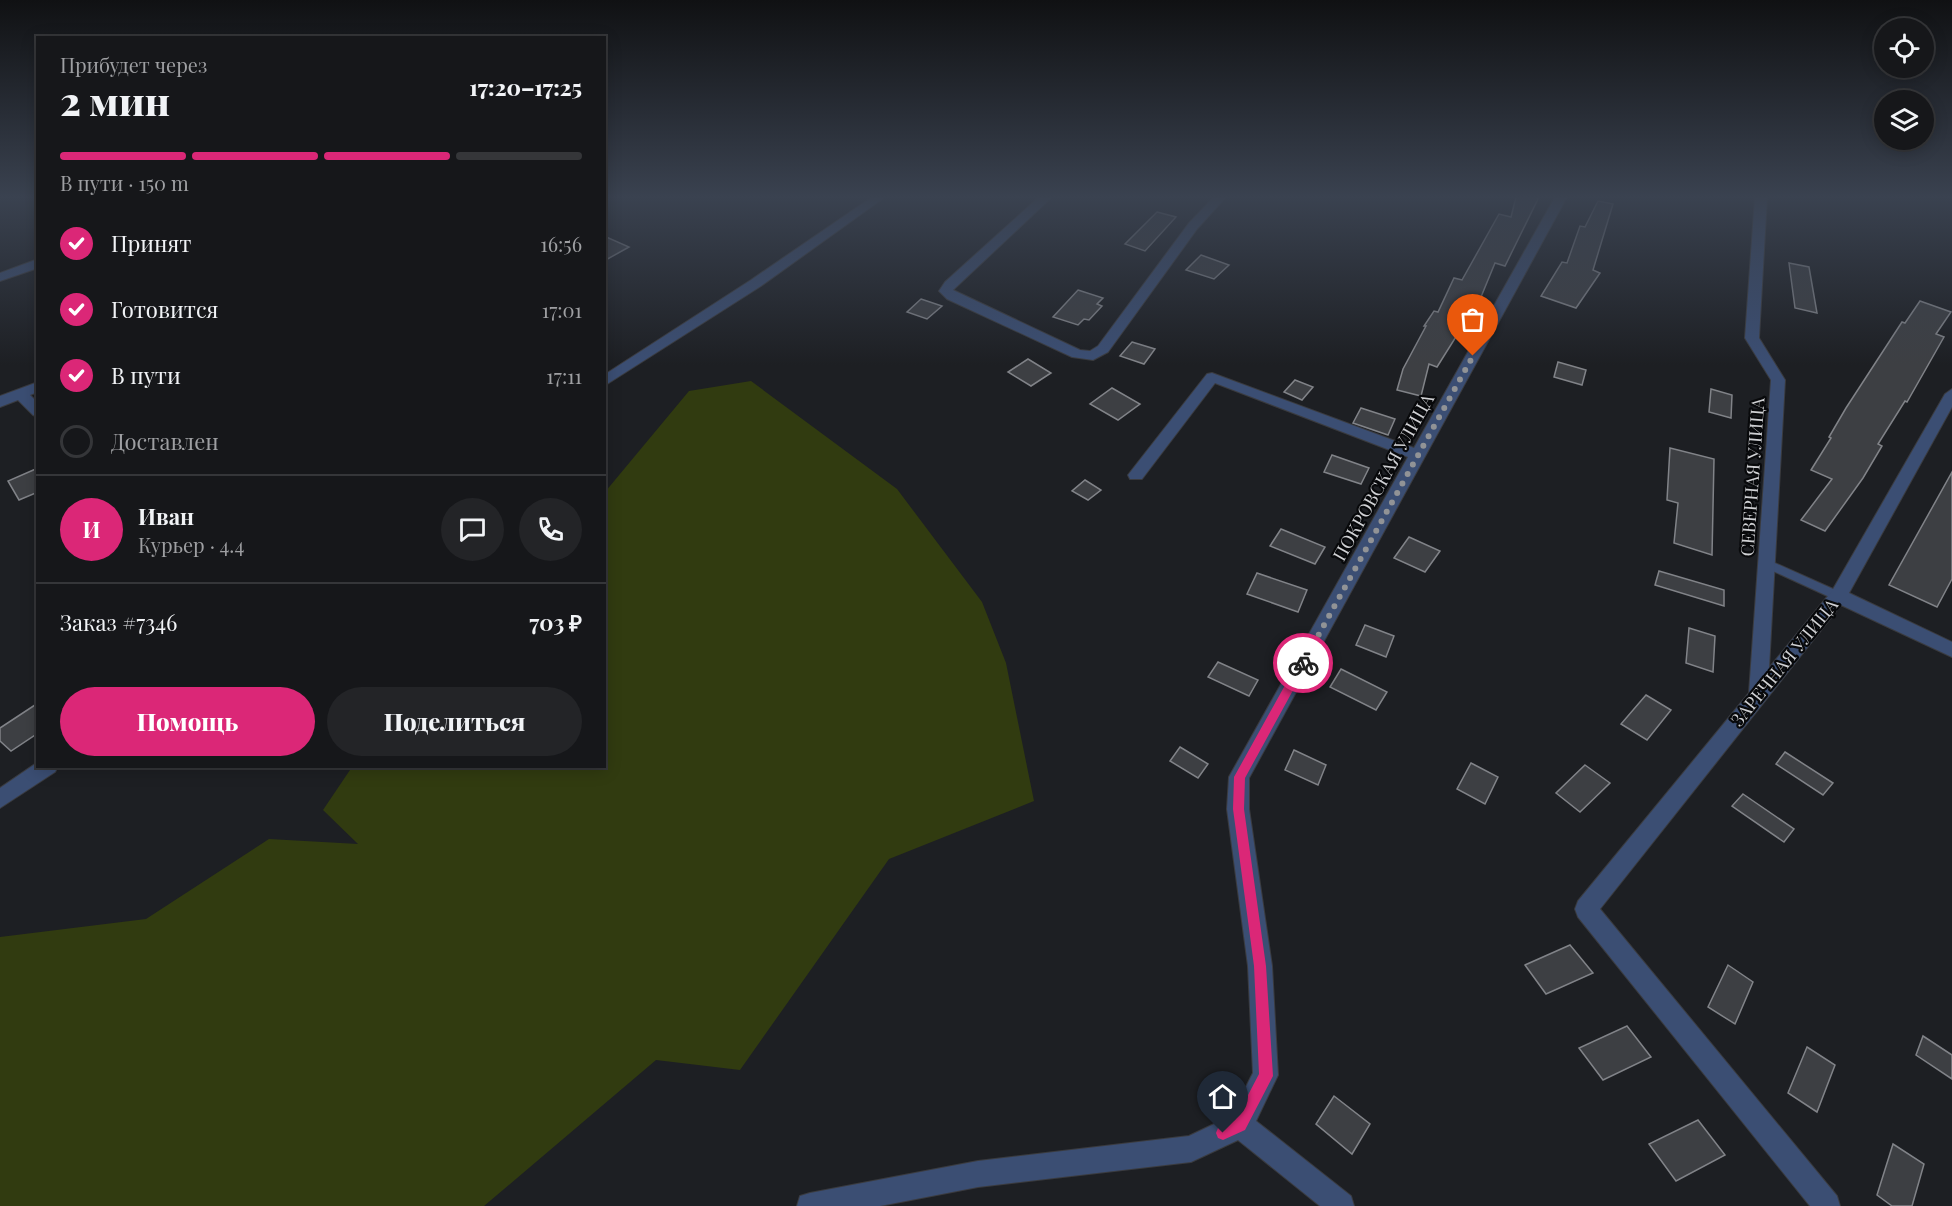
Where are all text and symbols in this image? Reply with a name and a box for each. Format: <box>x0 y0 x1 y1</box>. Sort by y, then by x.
map controls <box>1874 18 1934 150</box>
button: locate <box>1874 18 1934 78</box>
text: Прибудет через <box>60 51 207 78</box>
text: 17:20–17:25 <box>469 72 582 102</box>
text: 2 мин <box>60 74 170 126</box>
button: layers <box>1874 90 1934 150</box>
text: В пути · 150 m <box>60 169 189 196</box>
icon: check <box>60 227 93 260</box>
text: Принят <box>111 228 191 258</box>
text: 16:56 <box>540 230 582 257</box>
icon: check <box>60 293 93 326</box>
text: Готовится <box>111 294 218 324</box>
pin <box>1447 294 1498 356</box>
text: 17:01 <box>542 296 582 323</box>
icon: bag <box>1456 303 1489 336</box>
icon: check <box>60 359 93 392</box>
text: В пути <box>111 360 181 390</box>
text: 17:11 <box>546 362 582 389</box>
street label: ПОКРОВСКАЯ УЛИЦА <box>1327 388 1439 565</box>
street label: СЕВЕРНАЯ УЛИЦА <box>1734 396 1770 557</box>
text: Доставлен <box>111 426 219 456</box>
button: chat <box>441 498 504 561</box>
button: phone <box>519 498 582 561</box>
text: Иван <box>138 501 194 531</box>
text: И <box>82 514 101 544</box>
text: Курьер · 4.4 <box>138 531 244 558</box>
street label: ЗАРЕЧНАЯ УЛИЦА <box>1725 593 1843 731</box>
text: Заказ #7346 <box>60 607 177 637</box>
text: 703 ₽ <box>529 607 582 637</box>
courier <box>1273 633 1333 693</box>
icon: bike <box>1287 647 1320 680</box>
button: Помощь <box>60 687 315 756</box>
button: Поделиться <box>327 687 582 756</box>
pin <box>1197 1071 1248 1133</box>
icon: home <box>1206 1080 1239 1113</box>

